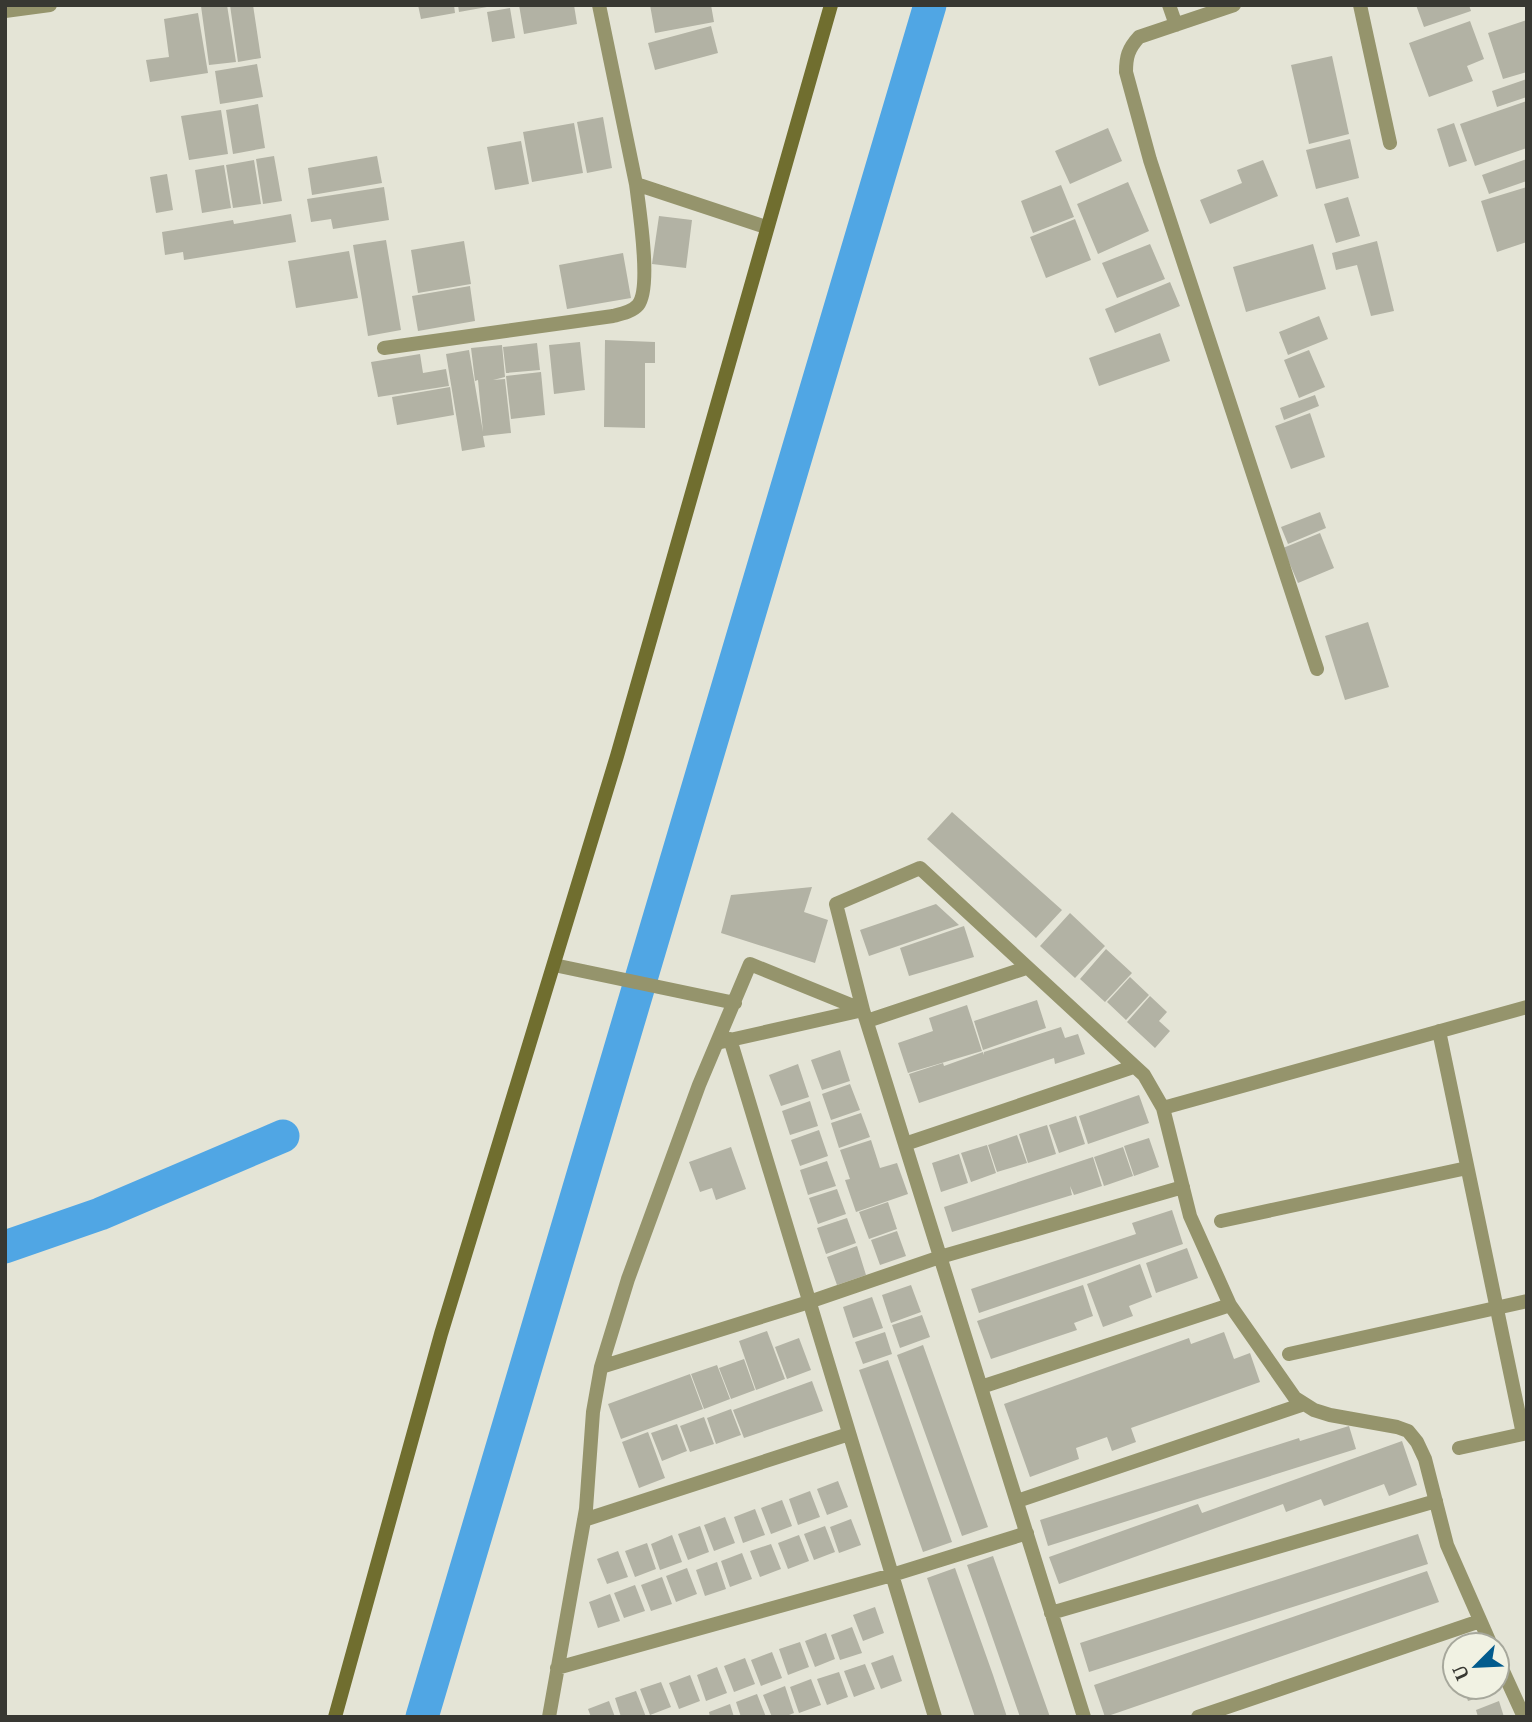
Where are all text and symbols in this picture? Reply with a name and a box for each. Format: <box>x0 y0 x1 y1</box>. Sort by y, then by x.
north arrow <box>1441 1631 1511 1701</box>
text: U <box>1446 1661 1474 1684</box>

